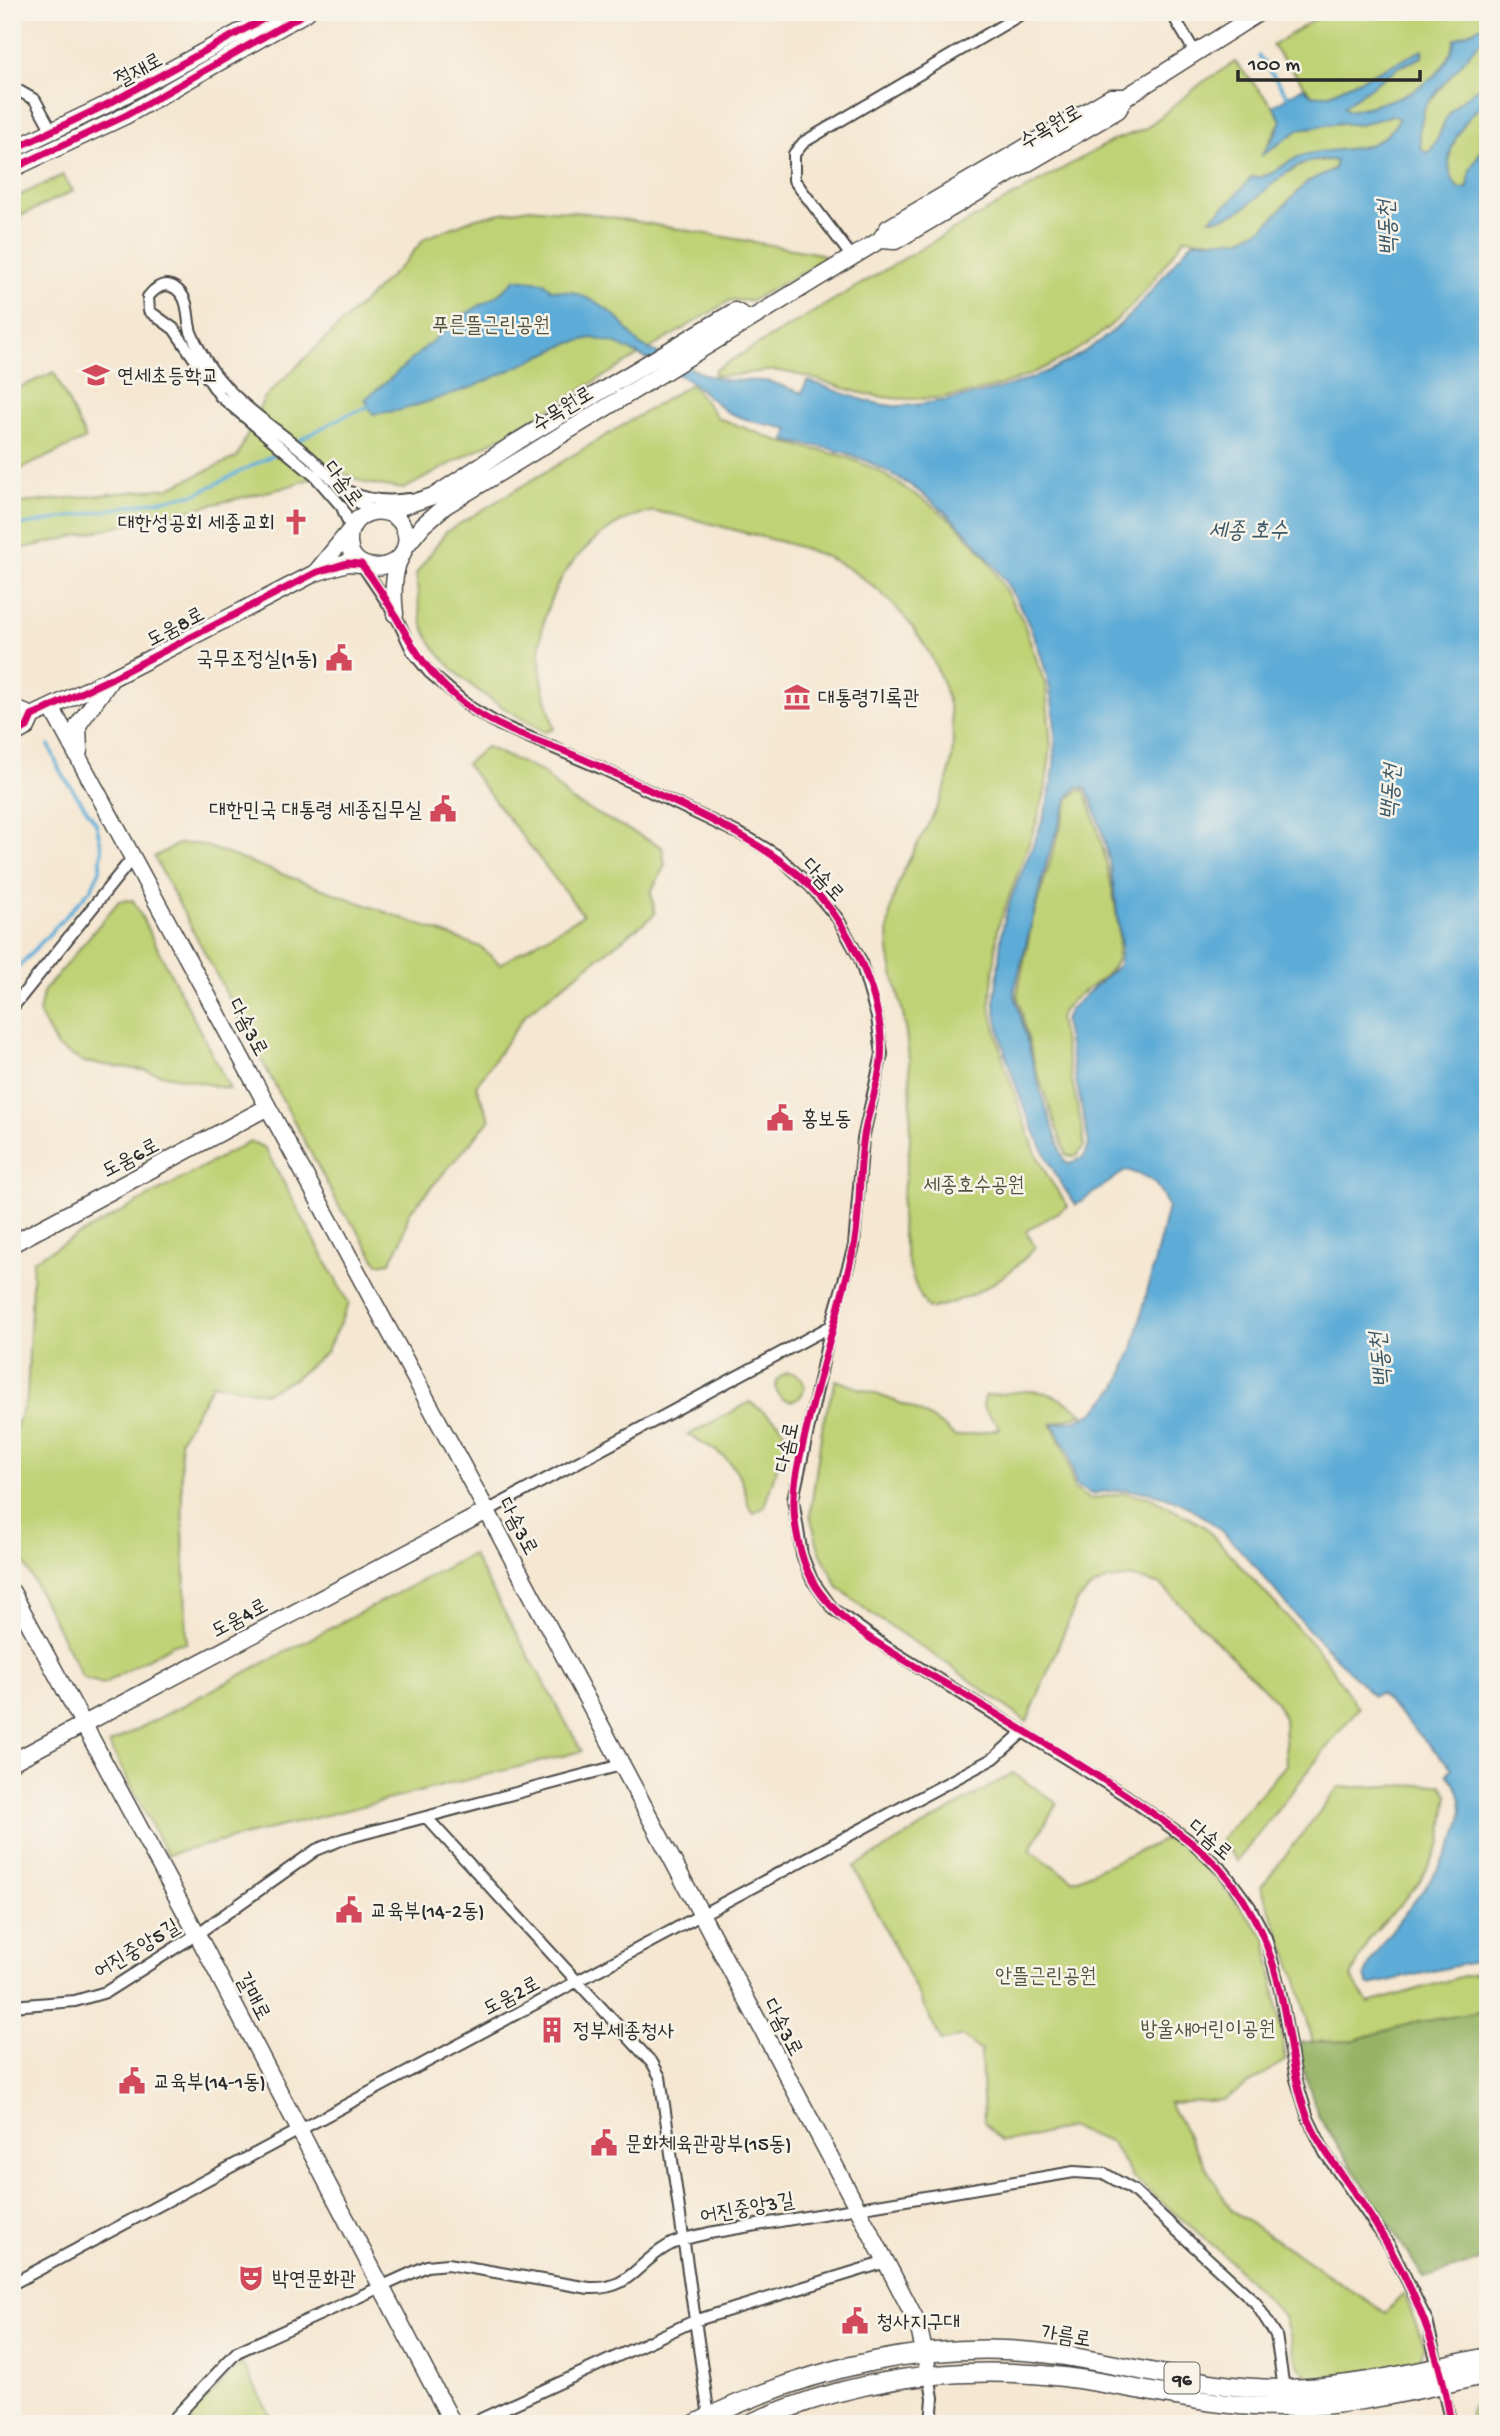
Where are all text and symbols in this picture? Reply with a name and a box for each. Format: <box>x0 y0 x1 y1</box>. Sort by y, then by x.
scale bar <box>1238 38 1420 82</box>
street label: 절재로 <box>111 49 168 95</box>
text: 100 m <box>1247 54 1300 79</box>
street label: 수목원로 <box>1016 101 1087 157</box>
water label: 백동천 <box>1374 197 1404 256</box>
park label: 푸른뜰근린공원 <box>432 315 550 340</box>
school or university icon: 연세초등학교 <box>81 360 111 390</box>
place label: 연세초등학교 <box>117 366 218 391</box>
street label: 수목원로 <box>528 383 599 439</box>
street label: 다솜로 <box>316 457 367 513</box>
church icon: 대한성공회 세종교회 <box>281 507 311 537</box>
place label: 대한성공회 세종교회 <box>118 513 275 538</box>
water label: 세종 호수 <box>1208 519 1288 546</box>
street label: 도움8로 <box>143 603 210 655</box>
public building icon: 국무조정실(1동) <box>324 643 354 673</box>
place label: 국무조정실(1동) <box>196 649 318 674</box>
museum icon: 대통령기록관 <box>782 682 812 712</box>
place label: 대통령기록관 <box>818 688 919 713</box>
water label: 백동천 <box>1377 761 1408 821</box>
public building icon: 대한민국 대통령 세종집무실 <box>428 794 458 824</box>
place label: 대한민국 대통령 세종집무실 <box>209 800 422 825</box>
street label: 다솜로 <box>795 854 849 908</box>
street label: 다솜3로 <box>220 995 272 1062</box>
public building icon: 홍보동 <box>765 1103 795 1133</box>
place label: 홍보동 <box>801 1108 852 1134</box>
street label: 도움6로 <box>99 1135 165 1186</box>
park label: 세종호수공원 <box>923 1175 1025 1200</box>
water label: 백동천 <box>1366 1328 1399 1389</box>
street label: 다솜로 <box>771 1420 807 1475</box>
street label: 다솜3로 <box>490 1494 542 1561</box>
street label: 도움4로 <box>208 1595 273 1645</box>
street label: 다솜로 <box>1181 1815 1237 1868</box>
public building icon: 교육부(14-2동) <box>334 1895 364 1925</box>
place label: 교육부(14-2동) <box>370 1901 485 1926</box>
street label: 어진중앙5길 <box>90 1916 185 1986</box>
park label: 안뜰근린공원 <box>995 1966 1097 1991</box>
street label: 갈매로 <box>228 1969 274 2026</box>
street label: 도움2로 <box>480 1973 545 2023</box>
street label: 다솜3로 <box>755 1995 807 2062</box>
building icon: 정부세종청사 <box>537 2015 567 2045</box>
park label: 방울새어린이공원 <box>1140 2019 1276 2044</box>
place label: 정부세종청사 <box>573 2021 674 2046</box>
public building icon: 교육부(14-1동) <box>117 2066 147 2096</box>
place label: 교육부(14-1동) <box>153 2072 266 2097</box>
public building icon: 문화체육관광부(15동) <box>589 2128 619 2158</box>
place label: 문화체육관광부(15동) <box>625 2134 792 2159</box>
street label: 어진중앙3길 <box>698 2190 797 2231</box>
theatre icon: 박연문화관 <box>236 2263 266 2293</box>
place label: 박연문화관 <box>272 2269 357 2294</box>
public building icon: 청사지구대 <box>840 2306 870 2336</box>
place label: 청사지구대 <box>876 2312 961 2337</box>
street label: 가름로 <box>1038 2322 1092 2355</box>
road number: 96 <box>1164 2362 1200 2394</box>

